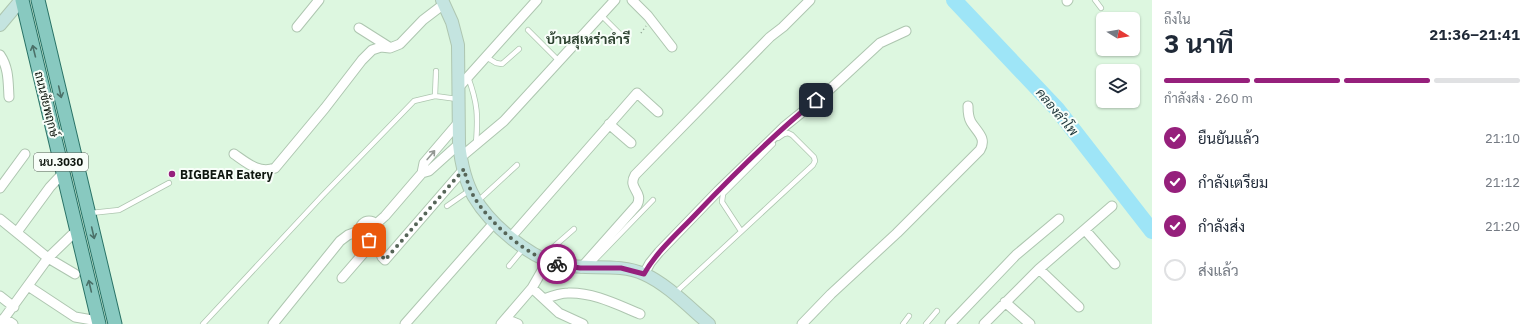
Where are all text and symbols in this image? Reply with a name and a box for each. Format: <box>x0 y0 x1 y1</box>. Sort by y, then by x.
text: ถึงใน <box>1164 11 1191 28</box>
north arrow <box>1096 12 1140 56</box>
map controls <box>1096 12 1140 108</box>
text: 21:36–21:41 <box>1429 25 1520 44</box>
text: 3 นาที <box>1164 26 1234 60</box>
district label: บ้านสุเหร่าลำรี <box>546 30 631 50</box>
one-way arrow <box>30 44 38 57</box>
button: layers <box>1096 64 1140 108</box>
street label: ถนนชัยพฤกษ์ <box>32 70 63 139</box>
pin <box>799 83 833 117</box>
water label: คลองลำโพ <box>1032 85 1082 140</box>
one-way arrow <box>57 86 65 99</box>
icon: home <box>805 89 827 111</box>
text: กำลังส่ง · 260 m <box>1164 90 1253 107</box>
icon: check <box>1164 127 1186 149</box>
text: ยืนยันแล้ว <box>1198 129 1259 148</box>
text: 21:10 <box>1485 130 1520 147</box>
one-way arrow <box>426 150 435 160</box>
road number: นบ.3030 <box>34 153 88 171</box>
place label: BIGBEAR Eatery <box>180 167 274 182</box>
marker: BIGBEAR Eatery <box>167 169 177 179</box>
icon: check <box>1164 171 1186 193</box>
text: กำลังเตรียม <box>1198 173 1268 192</box>
text: 21:12 <box>1485 174 1520 191</box>
icon: check <box>1164 215 1186 237</box>
text: กำลังส่ง <box>1198 217 1245 236</box>
text: 21:20 <box>1485 218 1520 235</box>
pin <box>352 223 386 257</box>
one-way arrow <box>90 226 98 239</box>
icon: bag <box>358 229 380 251</box>
courier <box>537 244 577 284</box>
icon: bike <box>546 253 568 275</box>
text: ส่งแล้ว <box>1198 261 1239 280</box>
one-way arrow <box>86 280 94 293</box>

